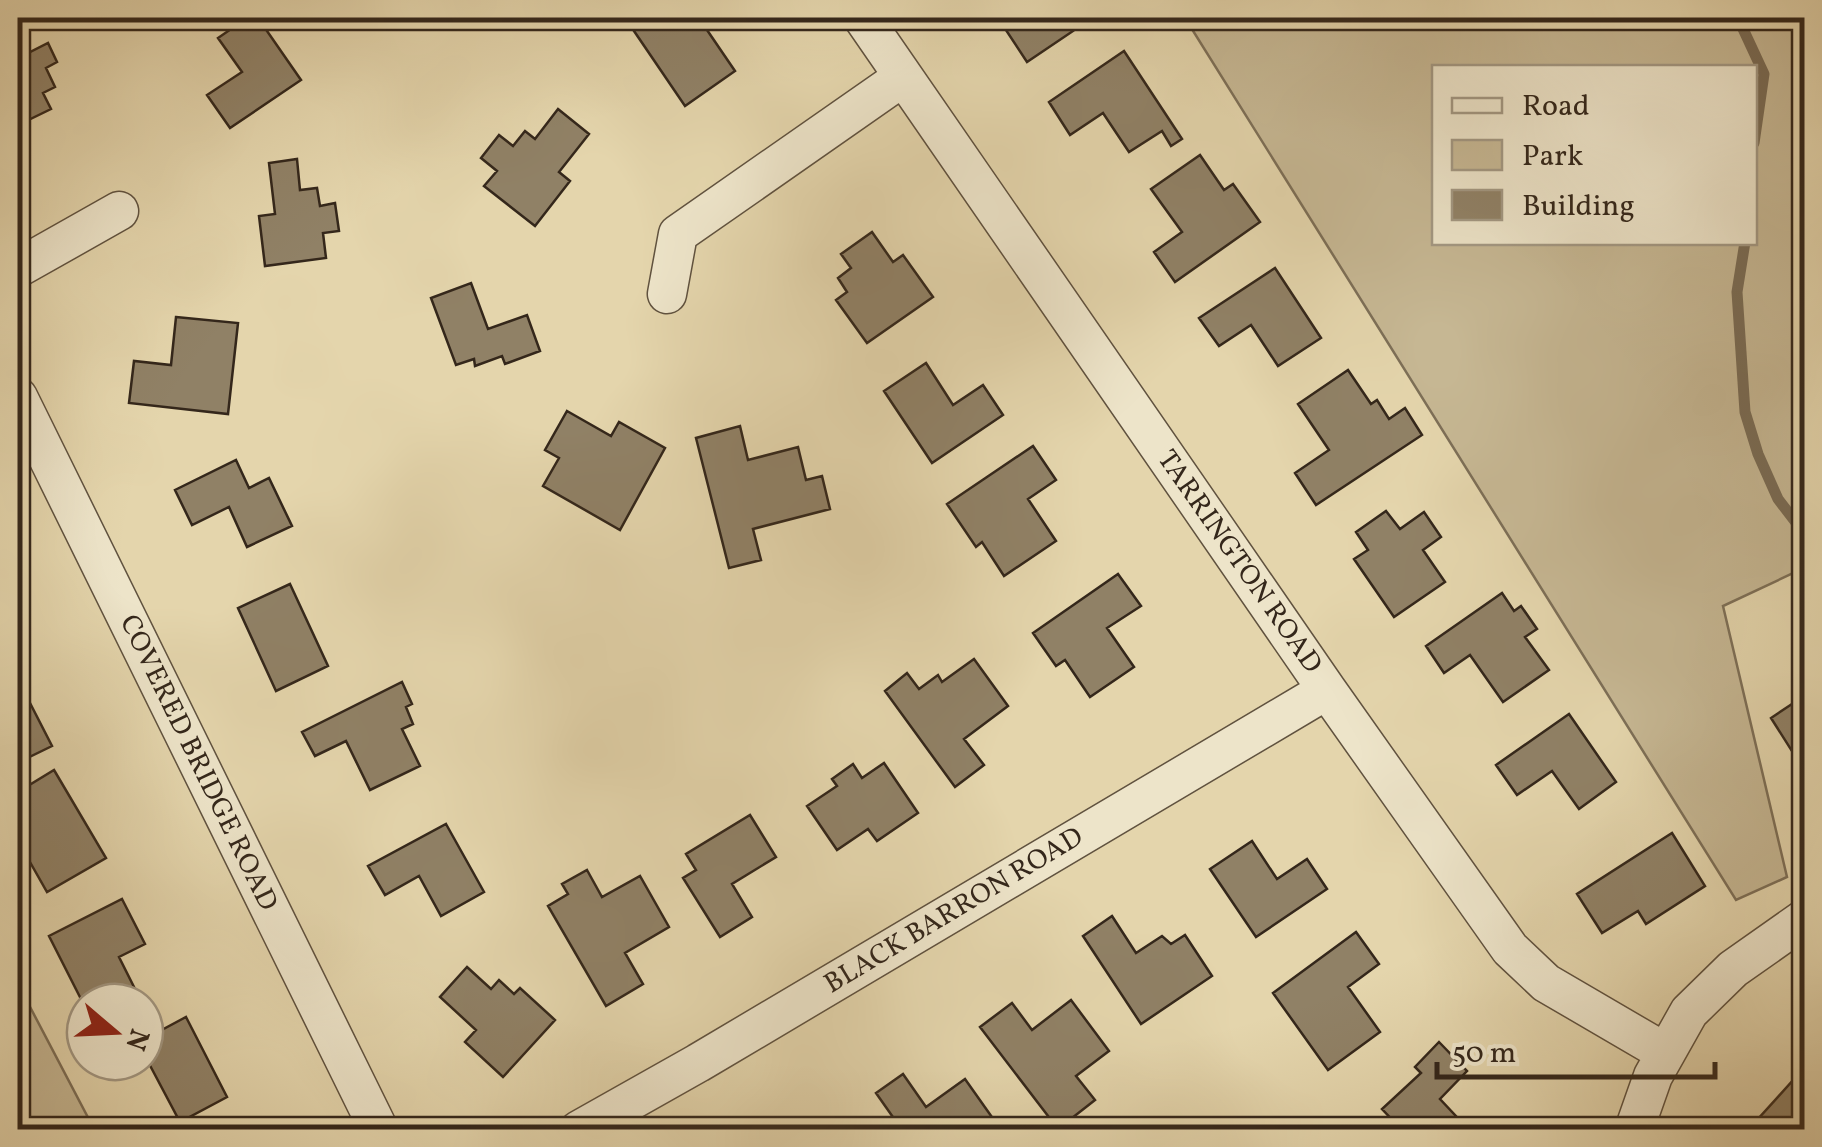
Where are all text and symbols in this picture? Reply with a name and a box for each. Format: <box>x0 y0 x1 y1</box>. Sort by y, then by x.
legend <box>1432 65 1757 245</box>
text: Road <box>1522 86 1590 128</box>
text: Park <box>1522 136 1583 178</box>
text: Building <box>1522 186 1635 228</box>
street label: TARRINGTON ROAD <box>1147 442 1331 682</box>
street label: COVERED BRIDGE ROAD <box>109 608 287 918</box>
street label: BLACK BARRON ROAD <box>817 818 1091 1004</box>
north arrow <box>65 982 165 1082</box>
scale bar <box>1437 1017 1714 1079</box>
text: N <box>115 1023 158 1055</box>
text: 50 m <box>1452 1033 1516 1075</box>

